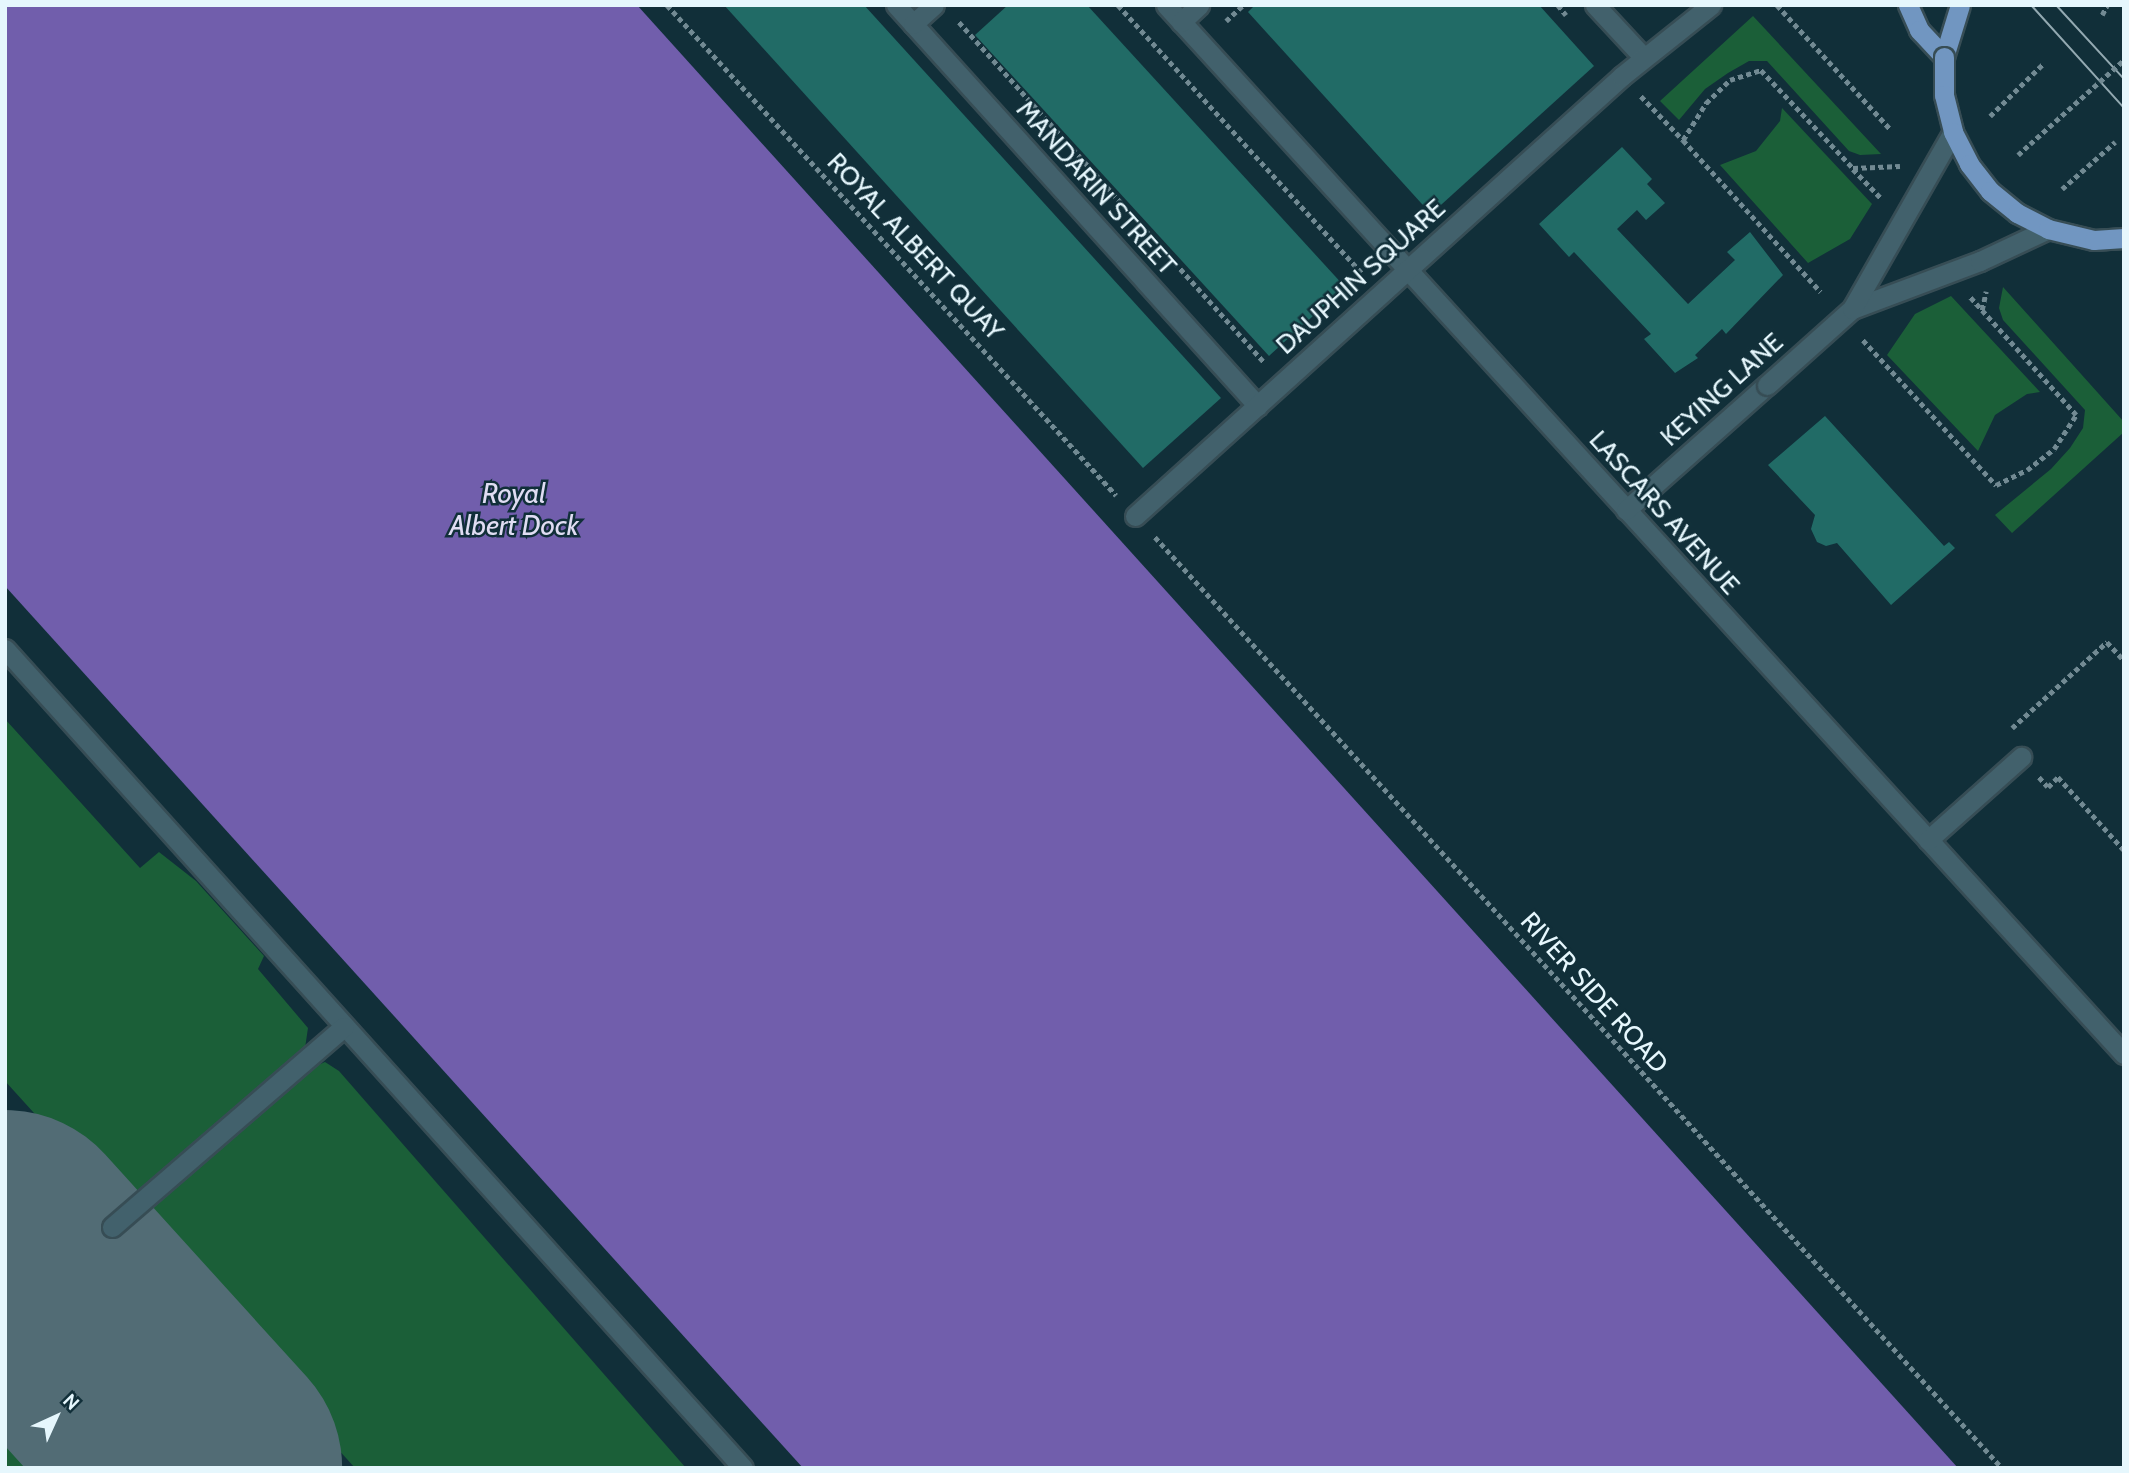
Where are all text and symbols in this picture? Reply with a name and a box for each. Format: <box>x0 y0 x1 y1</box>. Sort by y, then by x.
street label: MANDARIN STREET <box>1010 94 1182 282</box>
street label: ROYAL ALBERT QUAY <box>820 147 1010 347</box>
street label: DAUPHIN SQUARE <box>1270 193 1452 361</box>
street label: KEYING LANE <box>1654 327 1790 453</box>
street label: LASCARS AVENUE <box>1582 425 1746 601</box>
water label: Royal Albert Dock <box>449 476 579 542</box>
street label: RIVER SIDE ROAD <box>1514 906 1674 1080</box>
north arrow <box>21 1382 91 1452</box>
text: N <box>58 1389 84 1415</box>

